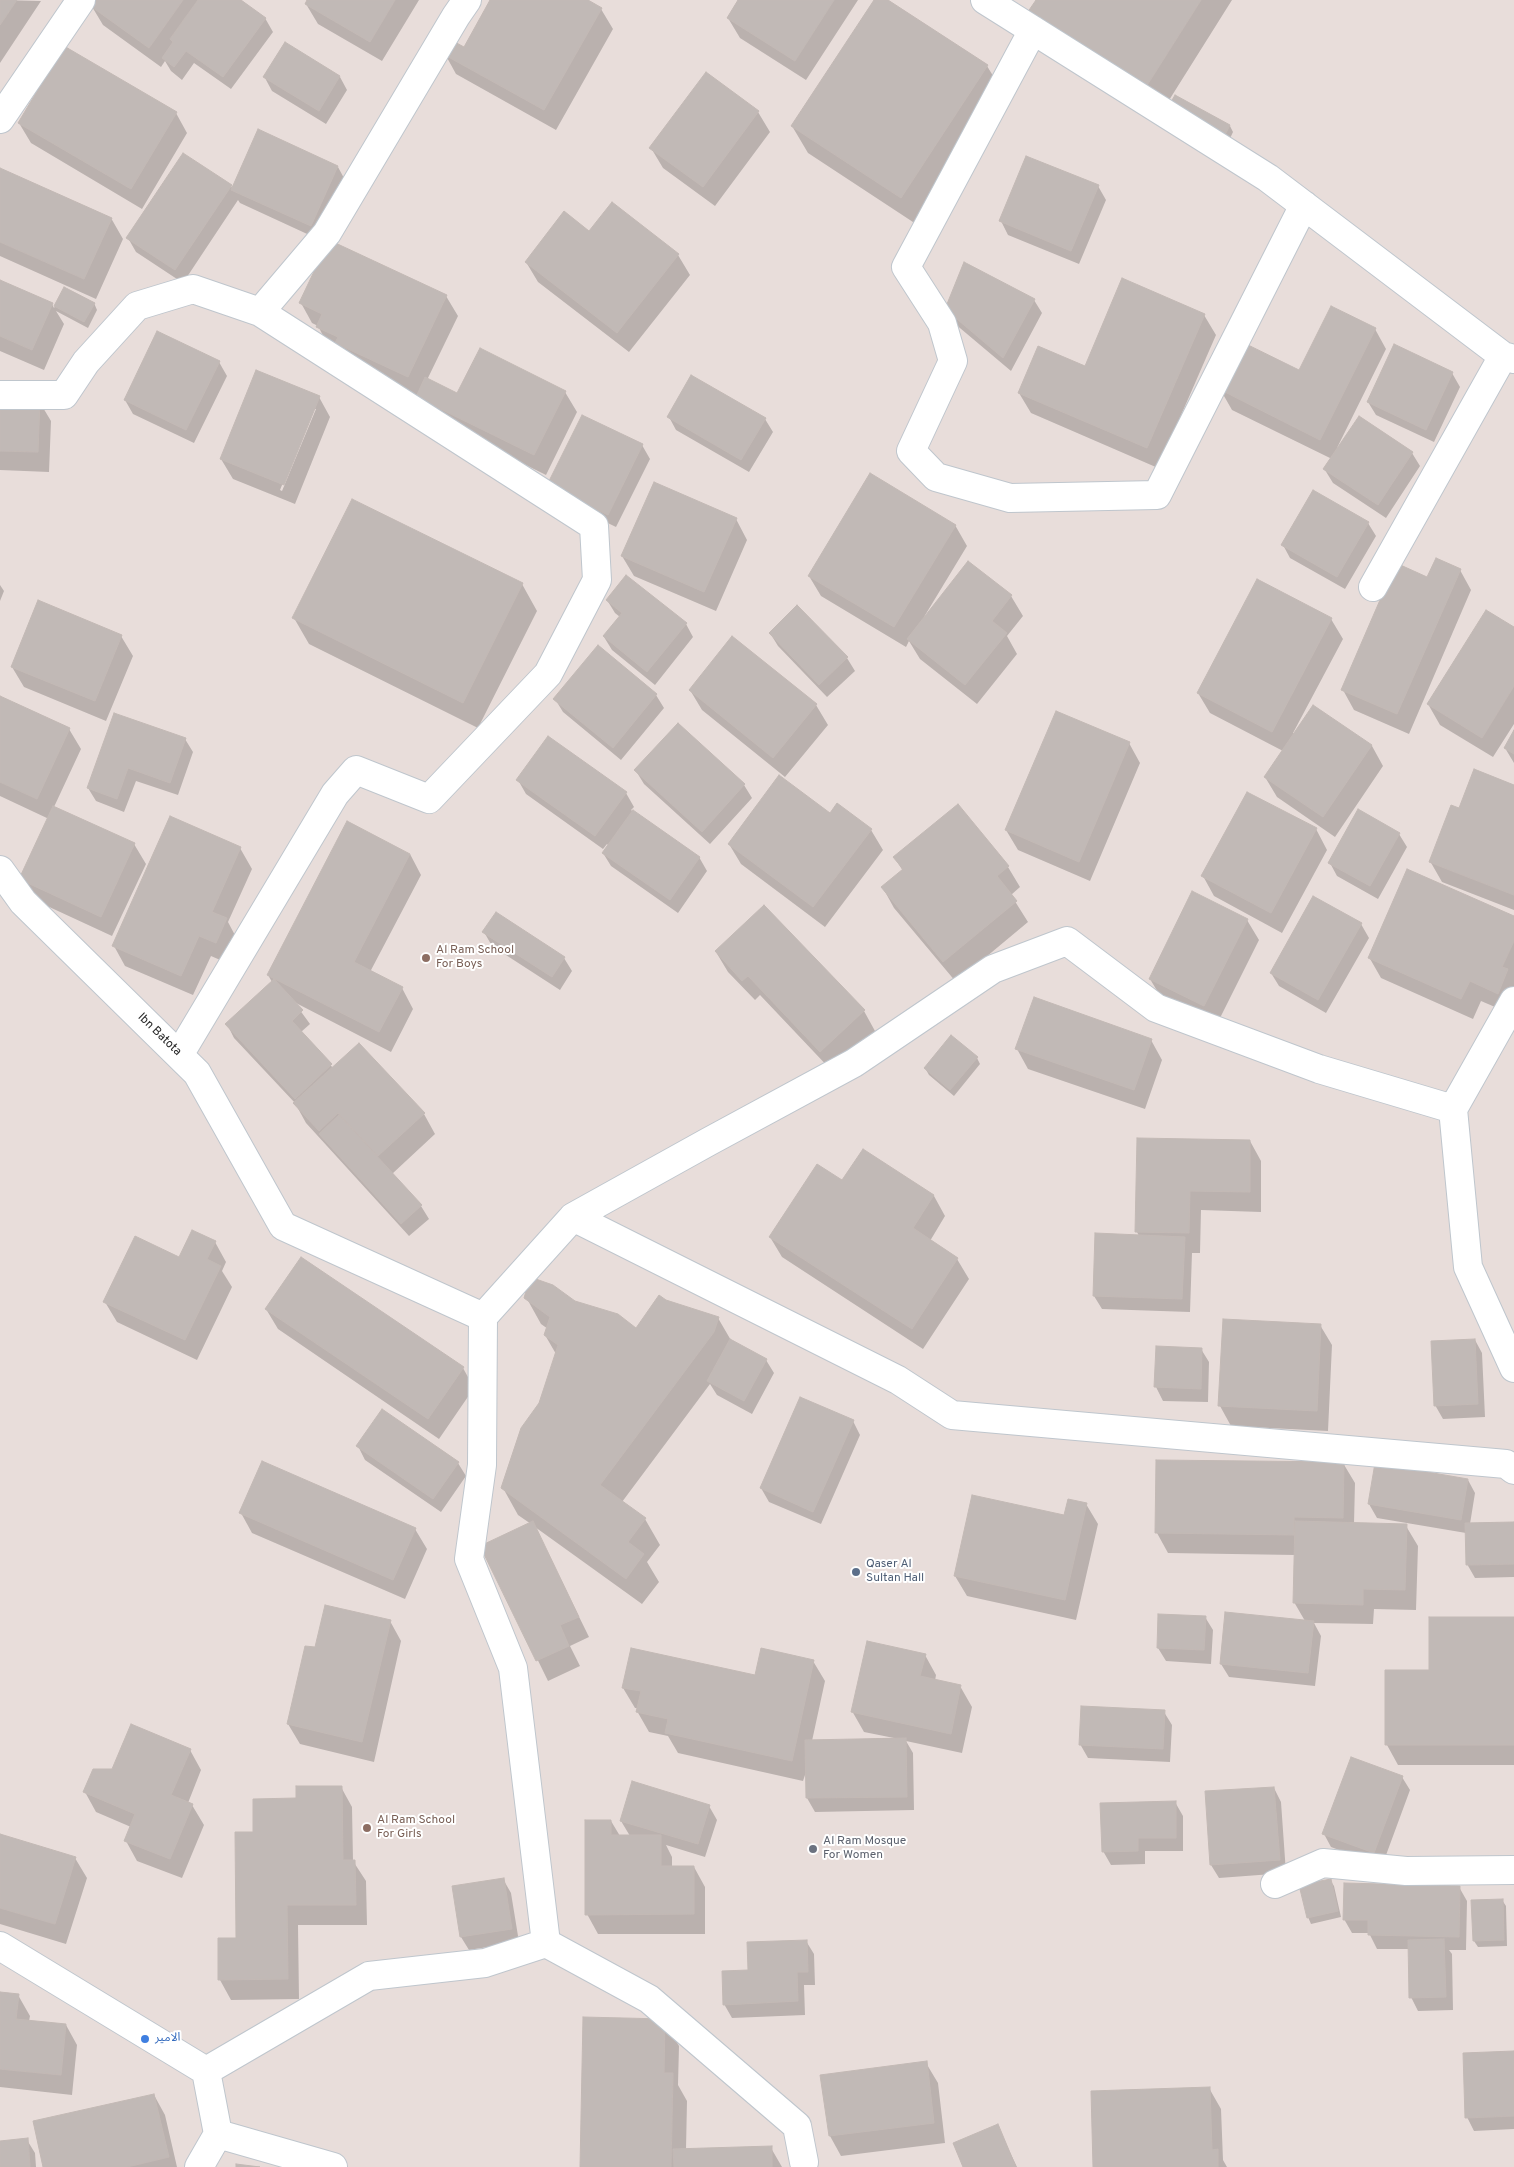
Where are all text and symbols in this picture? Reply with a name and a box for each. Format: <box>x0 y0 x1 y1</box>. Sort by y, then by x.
place label: Al Ram School For Boys <box>436 944 514 972</box>
marker: Al Ram School For Boys <box>420 952 432 964</box>
street label: Ibn Batota <box>134 1011 184 1059</box>
place label: Qaser Al Sultan Hall <box>866 1558 924 1586</box>
marker: Qaser Al Sultan Hall <box>850 1566 862 1578</box>
place label: Al Ram School For Girls <box>377 1814 455 1842</box>
marker: Al Ram School For Girls <box>361 1822 373 1834</box>
place label: Al Ram Mosque For Women <box>823 1835 906 1863</box>
marker: Al Ram Mosque For Women <box>807 1843 819 1855</box>
place label: الامير <box>155 2032 180 2046</box>
marker: الامير <box>139 2033 151 2045</box>

